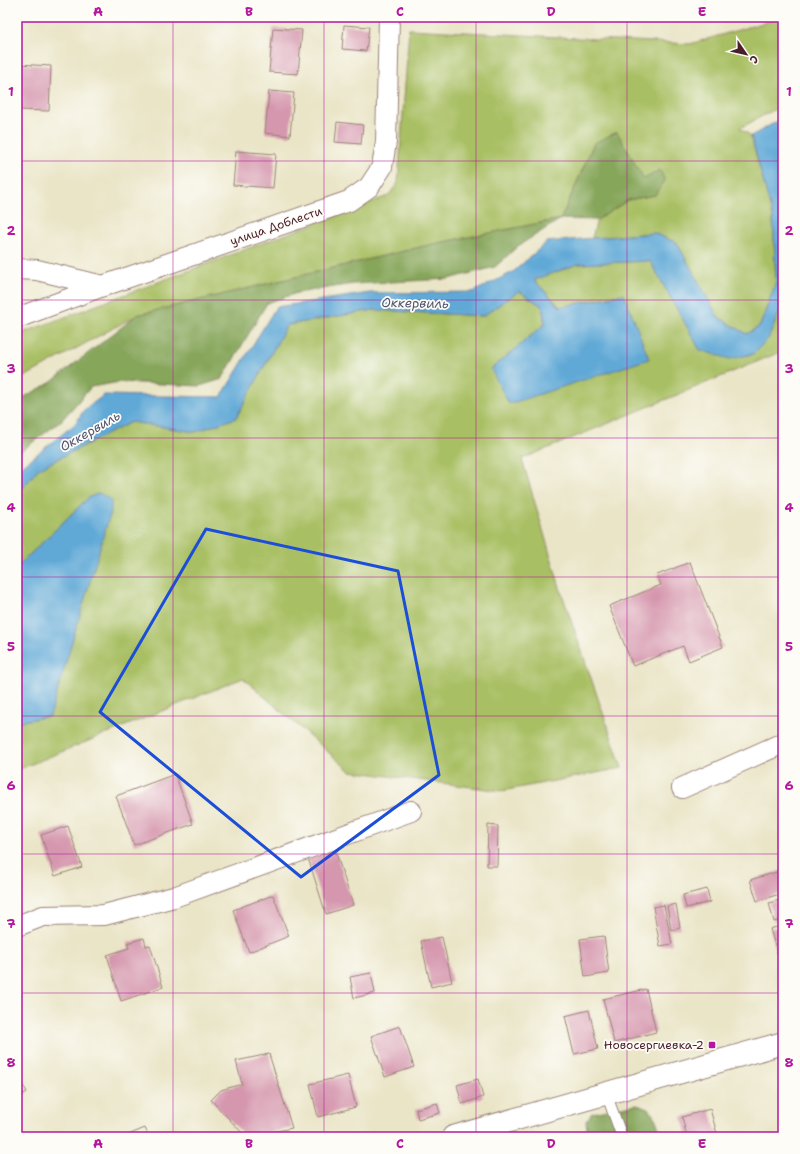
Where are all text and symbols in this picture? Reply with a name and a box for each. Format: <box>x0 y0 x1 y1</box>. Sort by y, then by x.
text: A <box>93 3 103 20</box>
text: B <box>245 3 253 20</box>
text: C <box>396 3 404 20</box>
text: D <box>546 3 556 20</box>
text: E <box>698 3 707 20</box>
north arrow <box>726 34 766 74</box>
text: С <box>746 52 762 67</box>
text: 1 <box>8 83 14 100</box>
text: 1 <box>786 83 792 100</box>
street label: улица Доблести <box>228 203 324 249</box>
text: 2 <box>6 222 16 239</box>
text: 2 <box>784 222 794 239</box>
water label: Оккервиль <box>381 294 449 312</box>
text: 3 <box>6 360 16 377</box>
text: 3 <box>784 360 794 377</box>
water label: Оккервиль <box>57 407 124 455</box>
text: 4 <box>6 499 16 516</box>
text: 4 <box>784 499 794 516</box>
text: 5 <box>7 638 15 655</box>
text: 5 <box>785 638 793 655</box>
text: 6 <box>6 777 16 794</box>
text: 6 <box>784 777 794 794</box>
text: 7 <box>6 915 16 932</box>
text: 7 <box>784 915 794 932</box>
place label: Новосергиевка-2 <box>604 1037 704 1053</box>
marker: Новосергиевка-2 <box>707 1040 717 1050</box>
text: 8 <box>6 1054 16 1071</box>
text: 8 <box>784 1054 794 1071</box>
text: A <box>93 1135 103 1152</box>
text: B <box>245 1135 253 1152</box>
text: C <box>396 1135 404 1152</box>
text: D <box>546 1135 556 1152</box>
text: E <box>698 1135 707 1152</box>

